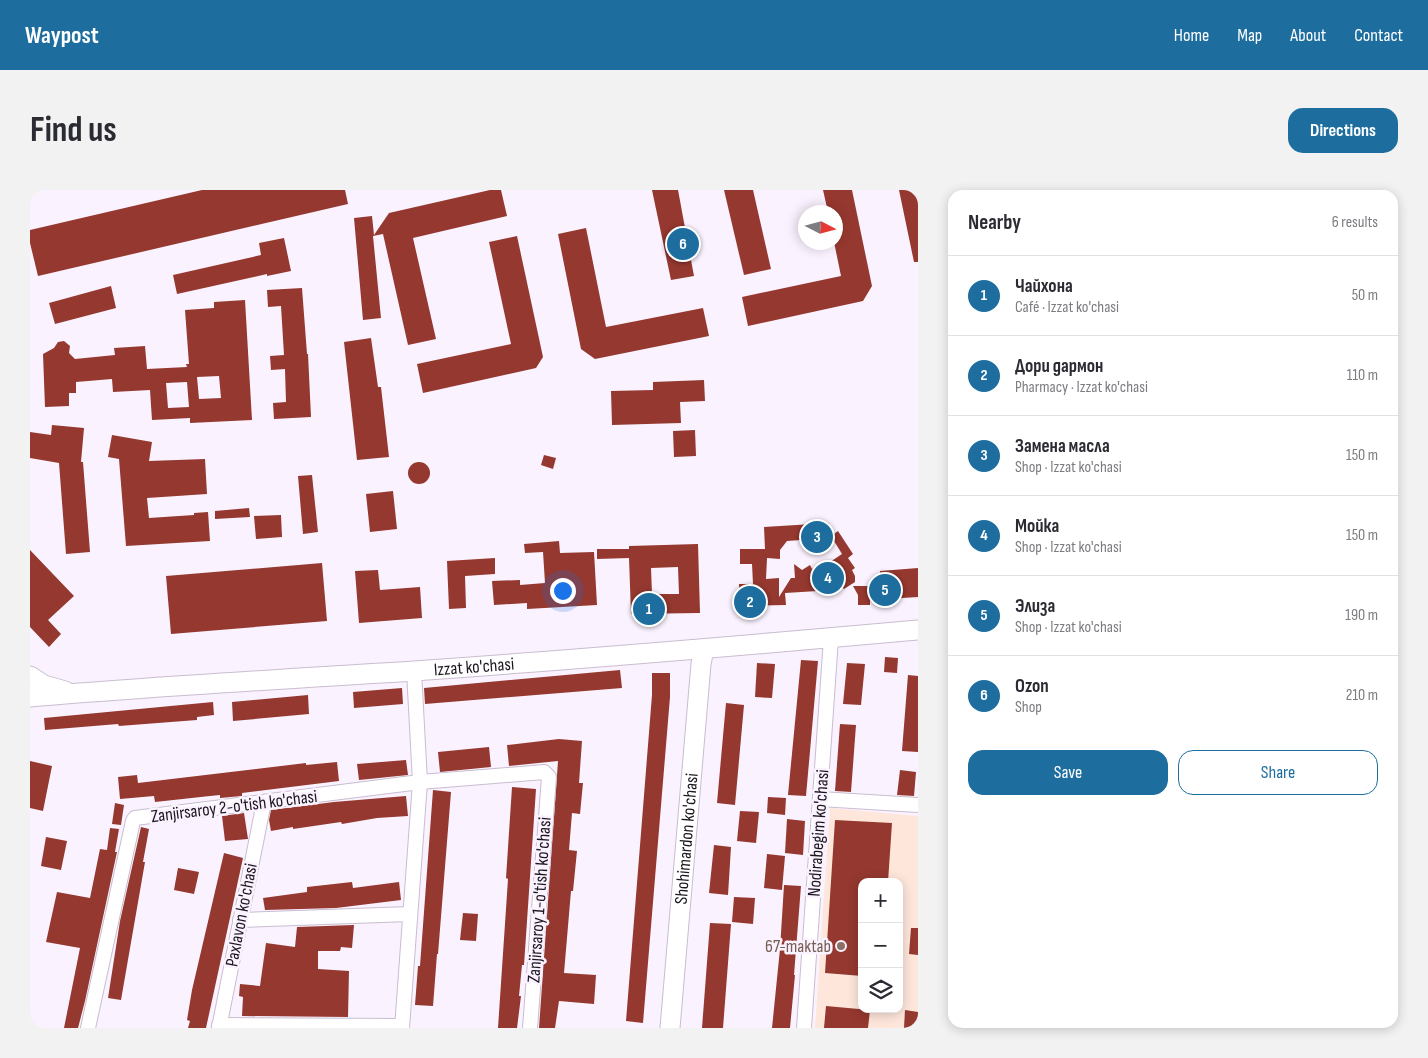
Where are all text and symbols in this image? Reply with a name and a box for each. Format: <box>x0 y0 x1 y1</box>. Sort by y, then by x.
text: Waypost <box>25 21 99 50</box>
text: Home <box>1174 25 1209 46</box>
text: Map <box>1237 25 1262 46</box>
text: About <box>1290 25 1326 46</box>
text: Contact <box>1354 25 1403 46</box>
button: Directions <box>1288 108 1398 153</box>
text: Find us <box>30 109 117 152</box>
north arrow <box>798 205 843 250</box>
text: Nearby <box>968 210 1021 235</box>
text: 6 results <box>1332 213 1378 232</box>
pin: 6 <box>667 225 699 263</box>
text: Чайхона <box>1015 275 1073 298</box>
text: 1 <box>981 286 987 305</box>
text: 50 m <box>1352 286 1378 305</box>
text: Café · Izzat ko'chasi <box>1015 298 1119 317</box>
text: Дори дармон <box>1015 355 1103 378</box>
text: 2 <box>980 366 988 385</box>
text: 110 m <box>1347 366 1378 385</box>
text: Pharmacy · Izzat ko'chasi <box>1015 378 1148 397</box>
text: Замена масла <box>1015 435 1110 458</box>
text: 3 <box>980 446 988 465</box>
text: 150 m <box>1346 446 1378 465</box>
text: Shop · Izzat ko'chasi <box>1015 458 1122 477</box>
text: Мойка <box>1015 515 1059 538</box>
pin: 3 <box>801 518 833 556</box>
text: 4 <box>980 526 988 545</box>
text: 150 m <box>1346 526 1378 545</box>
text: Shop · Izzat ko'chasi <box>1015 538 1122 557</box>
pin: 4 <box>812 559 844 597</box>
pin: 5 <box>869 571 901 609</box>
your location <box>550 578 576 604</box>
pin: 2 <box>734 583 766 621</box>
pin: 1 <box>633 590 665 628</box>
text: Элиза <box>1015 595 1055 618</box>
text: 5 <box>980 606 988 625</box>
text: 190 m <box>1345 606 1378 625</box>
text: Shop · Izzat ko'chasi <box>1015 618 1122 637</box>
street label: Izzat ko'chasi <box>433 654 515 681</box>
text: Ozon <box>1015 675 1049 698</box>
text: 6 <box>980 686 988 705</box>
text: 210 m <box>1346 686 1378 705</box>
text: Shop <box>1015 698 1042 717</box>
button: Save <box>968 750 1168 795</box>
button: Share <box>1178 750 1378 795</box>
street label: Nodirabegim ko'chasi <box>804 769 833 897</box>
street label: Shohimardon ko'chasi <box>671 772 703 905</box>
street label: Zanjirsaroy 2-o'tish ko'chasi <box>150 786 318 827</box>
street label: Zanjirsaroy 1-o'tish ko'chasi <box>523 816 556 984</box>
street label: Paxlavon ko'chasi <box>221 862 262 968</box>
map controls <box>858 878 903 1013</box>
button: + <box>858 878 903 923</box>
button: − <box>858 923 903 968</box>
place label: 67-maktab <box>765 936 831 957</box>
marker: 67-maktab <box>835 940 847 952</box>
button: layers <box>858 968 903 1013</box>

